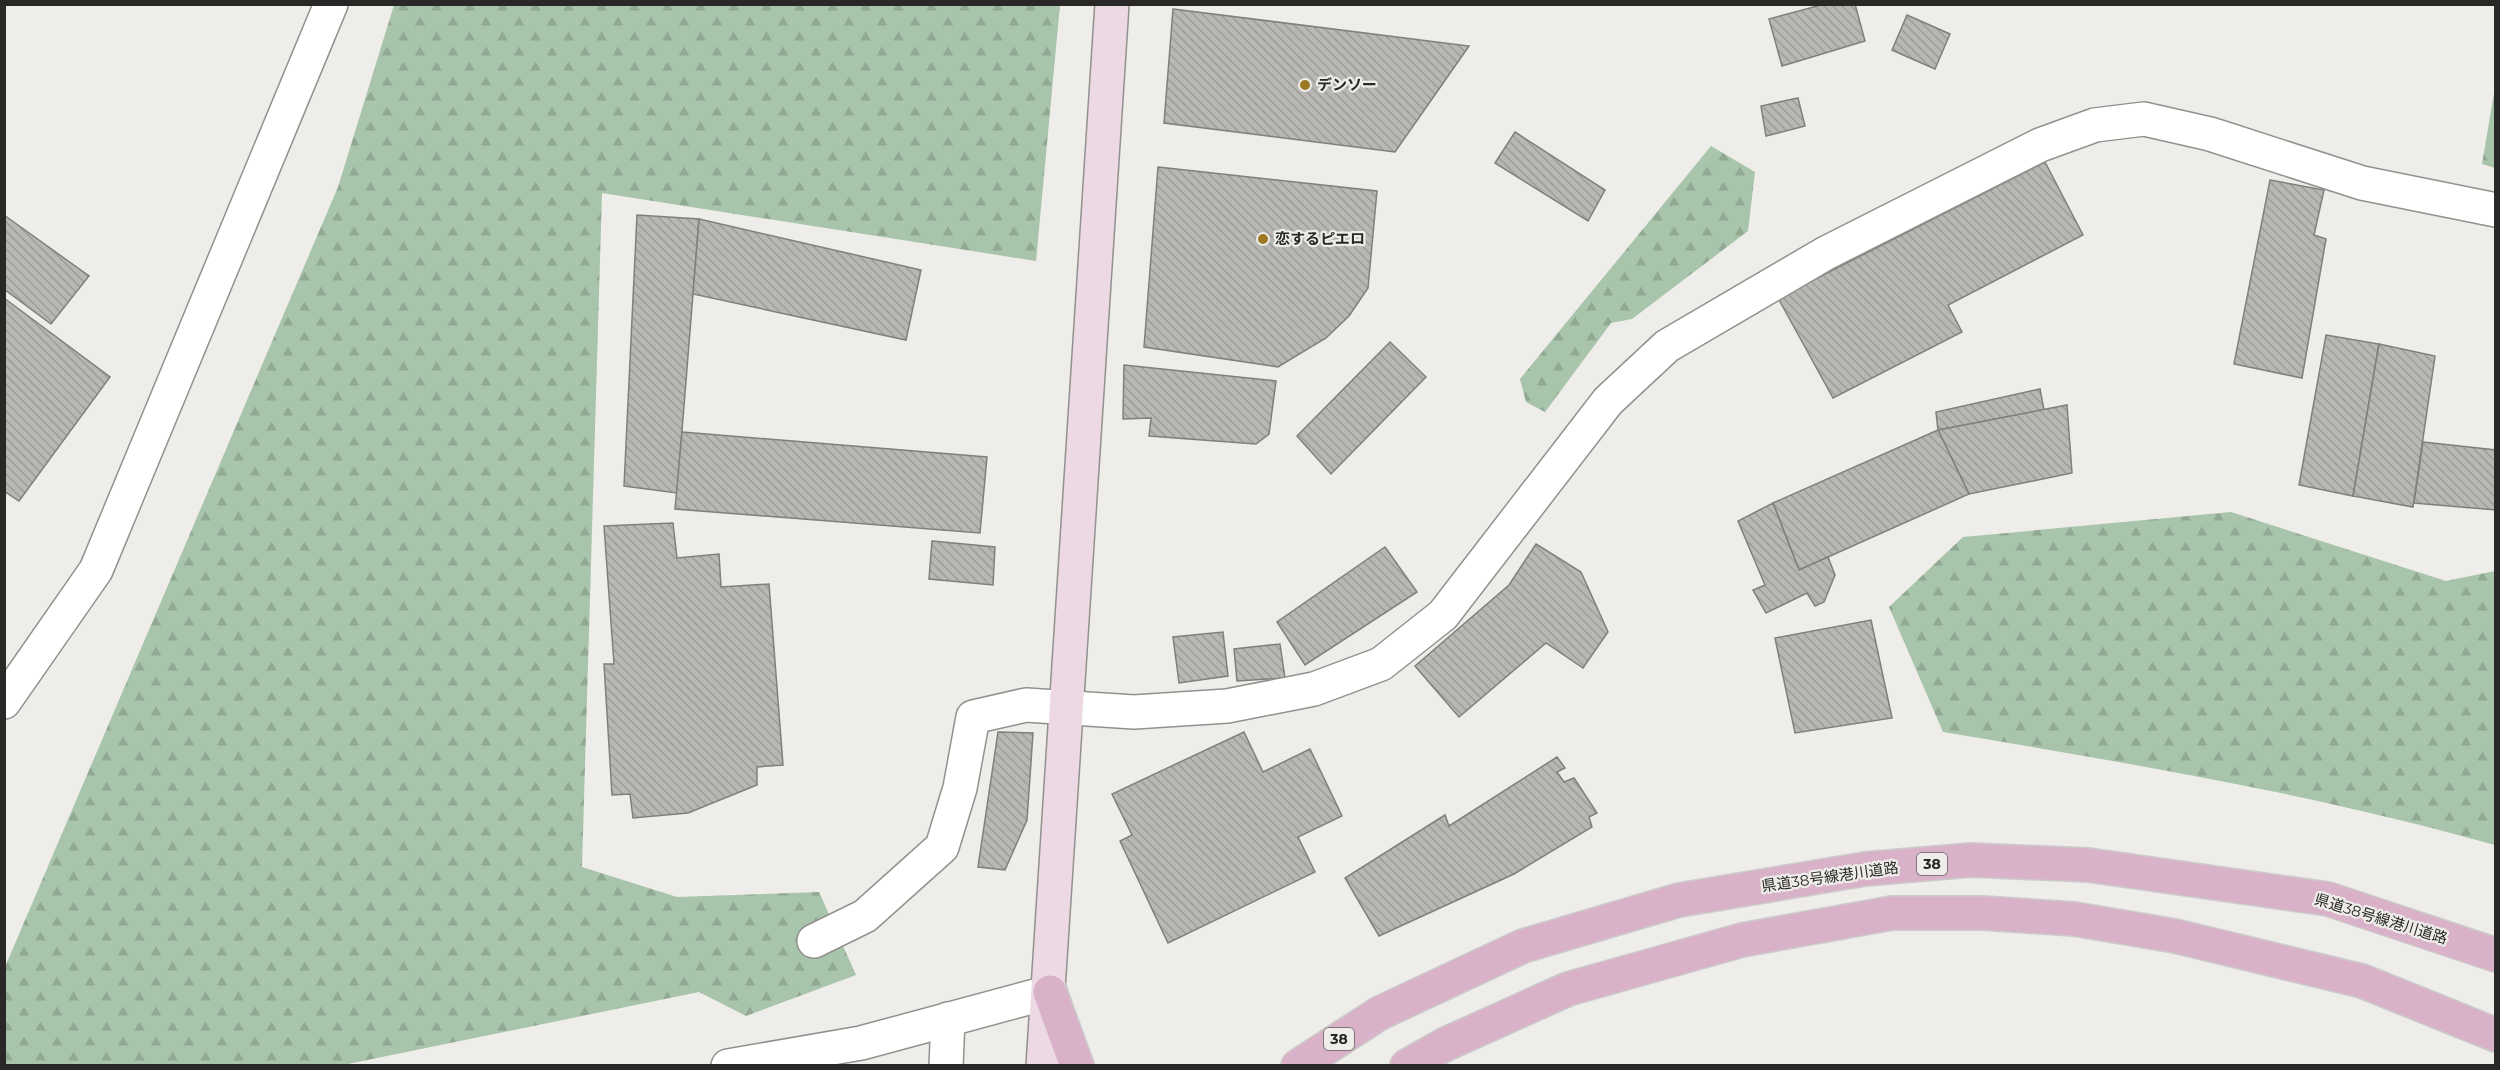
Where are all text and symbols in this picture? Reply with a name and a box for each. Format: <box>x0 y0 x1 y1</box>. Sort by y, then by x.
place label: デンソー <box>1317 75 1377 94</box>
marker: デンソー <box>1298 78 1312 92</box>
place label: 恋するピエロ <box>1275 229 1365 248</box>
marker: 恋するピエロ <box>1256 232 1270 246</box>
road number: 38 <box>1917 853 1947 875</box>
street label: 県道38号線港川道路 <box>1760 857 1900 896</box>
street label: 県道38号線港川道路 <box>2312 889 2450 948</box>
road number: 38 <box>1324 1028 1354 1050</box>

